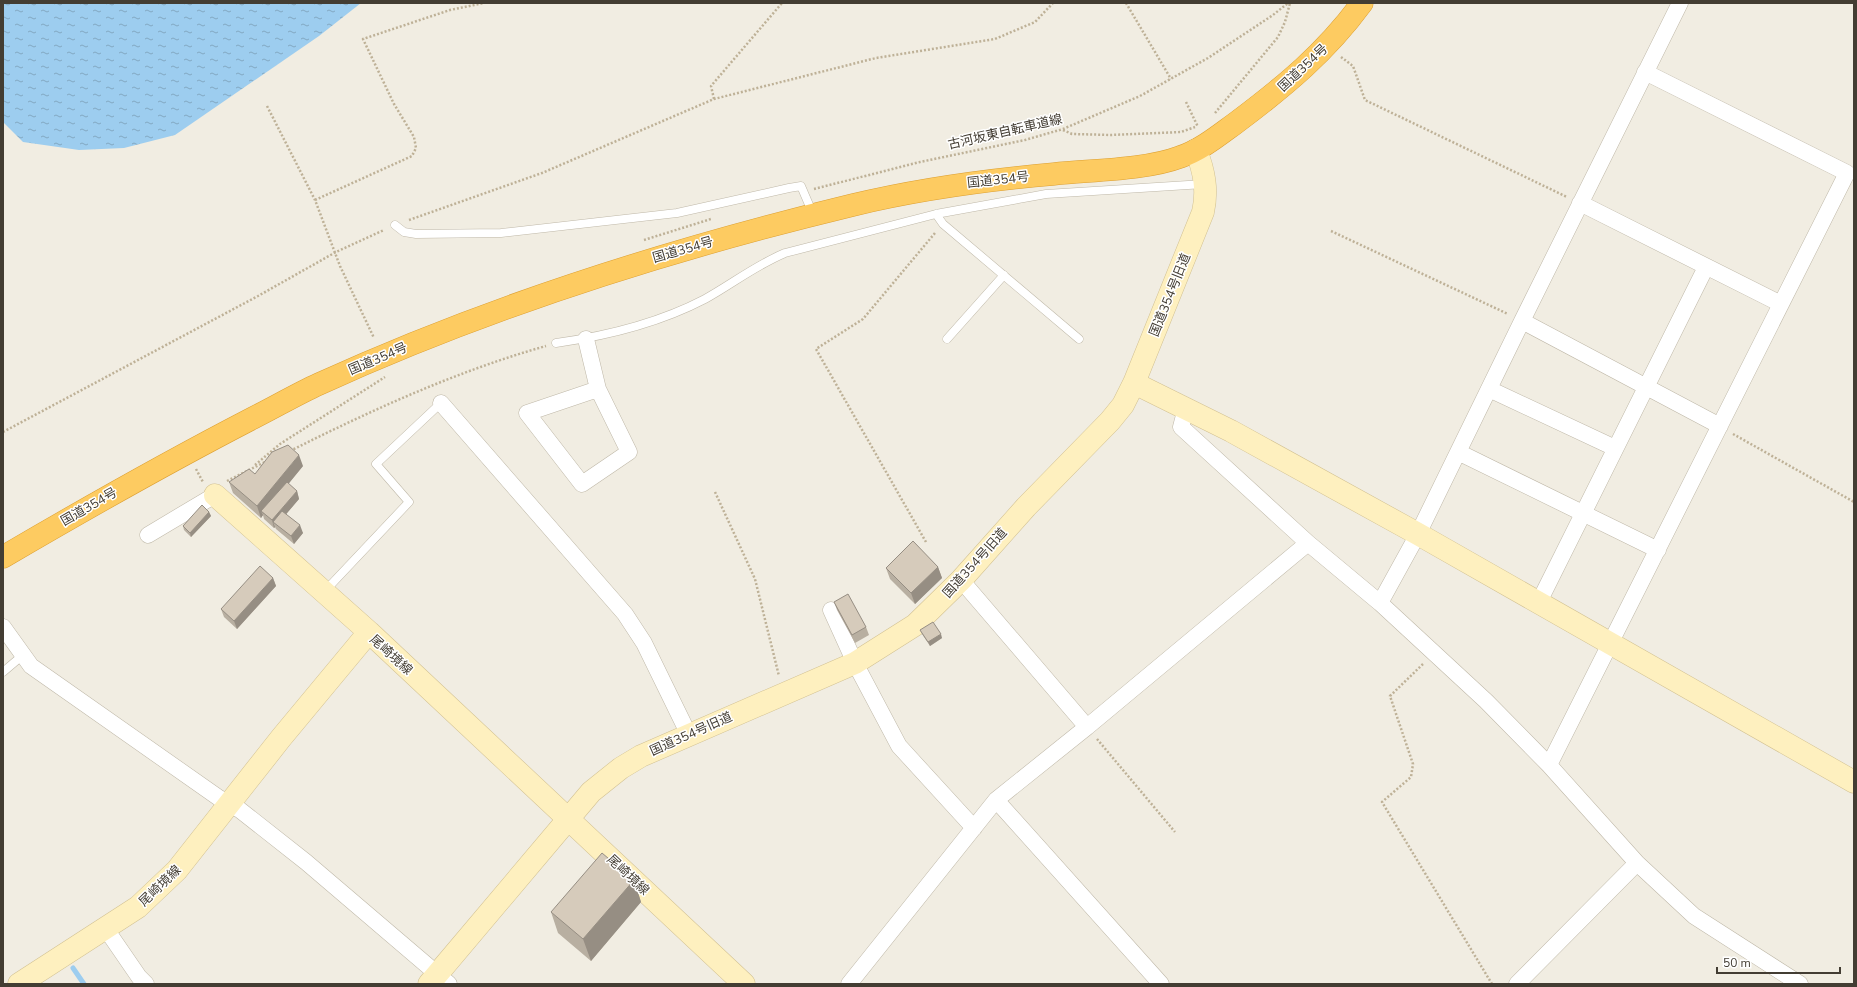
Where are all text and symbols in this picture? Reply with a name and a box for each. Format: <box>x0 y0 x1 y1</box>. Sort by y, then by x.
street label: 国道354号 <box>1274 40 1332 96</box>
street label: 古河坂東自転車道線 <box>946 110 1064 154</box>
street label: 国道354号 <box>966 168 1030 192</box>
street label: 国道354号 <box>651 233 715 267</box>
street label: 国道354号旧道 <box>1145 251 1195 339</box>
street label: 国道354号 <box>346 339 410 379</box>
street label: 国道354号 <box>57 484 121 530</box>
street label: 国道354号旧道 <box>939 524 1011 602</box>
street label: 尾崎境線 <box>366 631 416 679</box>
street label: 国道354号旧道 <box>647 708 735 760</box>
street label: 尾崎境線 <box>603 851 653 899</box>
street label: 尾崎境線 <box>135 861 185 911</box>
scale bar <box>1717 949 1840 975</box>
text: 50 m <box>1723 955 1751 971</box>

